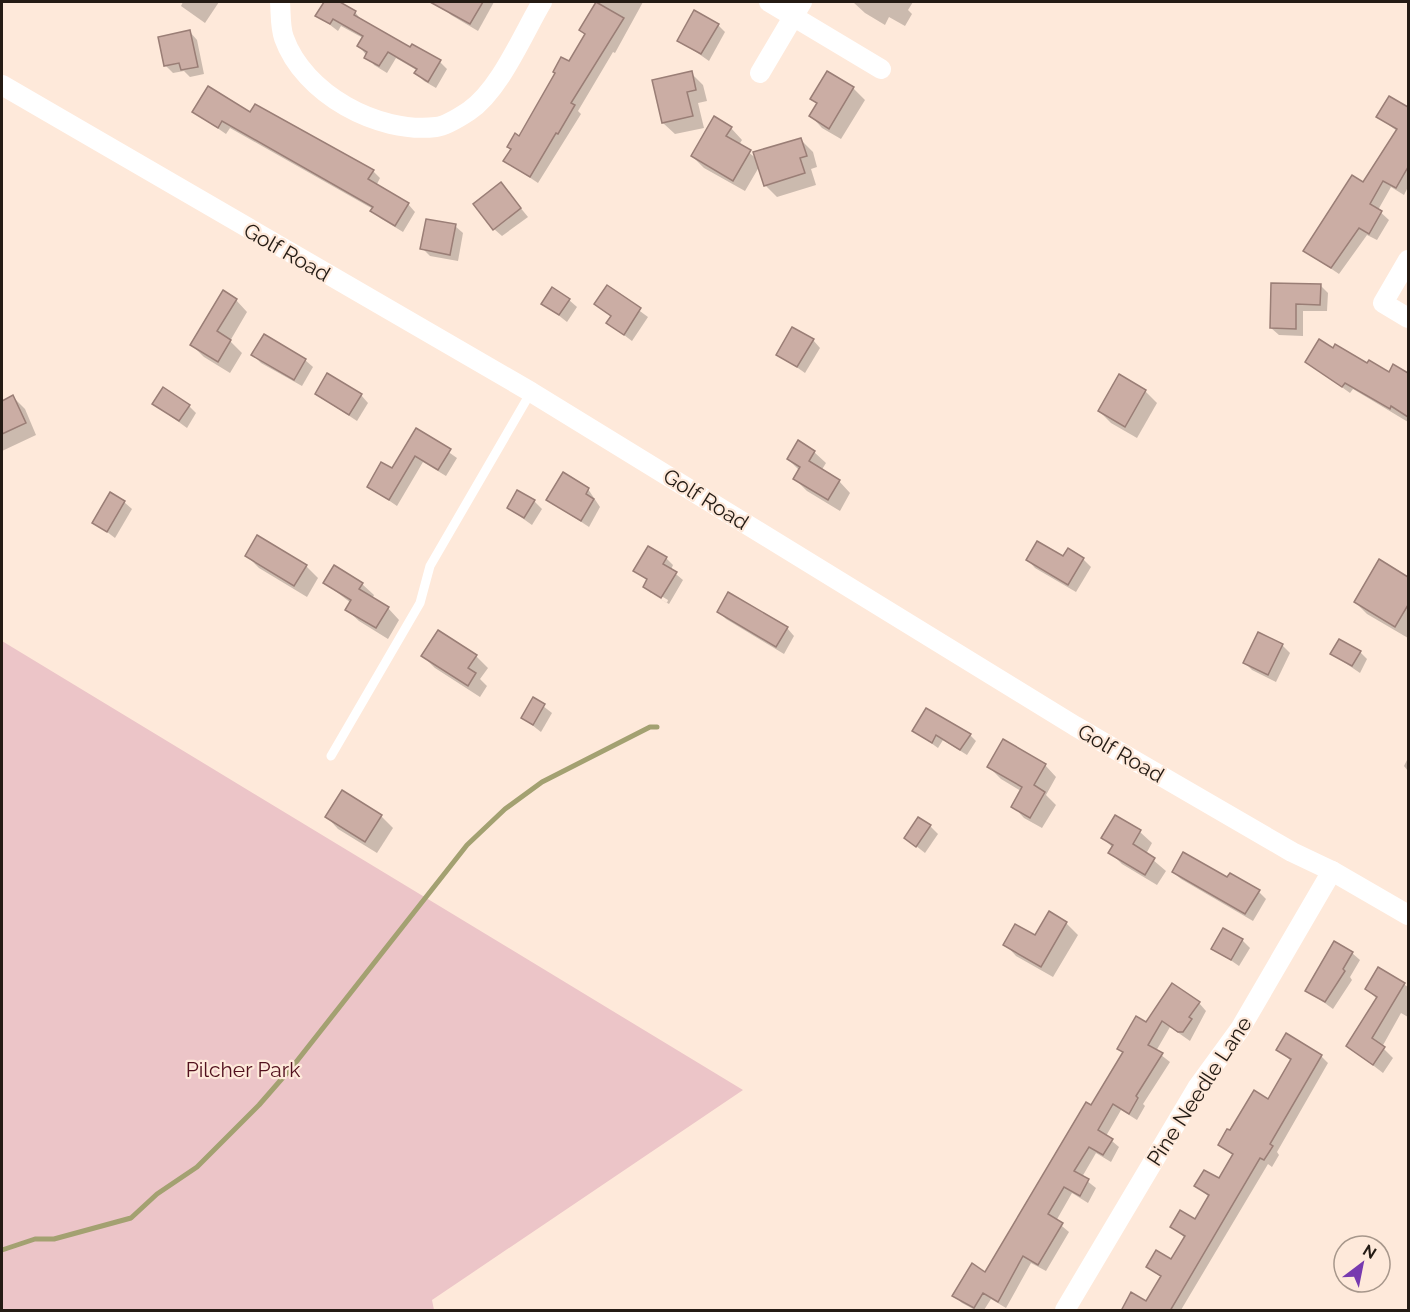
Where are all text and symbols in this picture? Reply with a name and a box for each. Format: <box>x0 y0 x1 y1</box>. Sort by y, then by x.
street label: Golf Road <box>239 217 335 287</box>
street label: Golf Road <box>659 463 753 535</box>
street label: Golf Road <box>1073 718 1169 788</box>
street label: Pine Needle Lane <box>1141 1012 1257 1170</box>
park label: Pilcher Park <box>186 1057 300 1082</box>
north arrow <box>1332 1234 1392 1294</box>
text: N <box>1359 1240 1380 1263</box>

